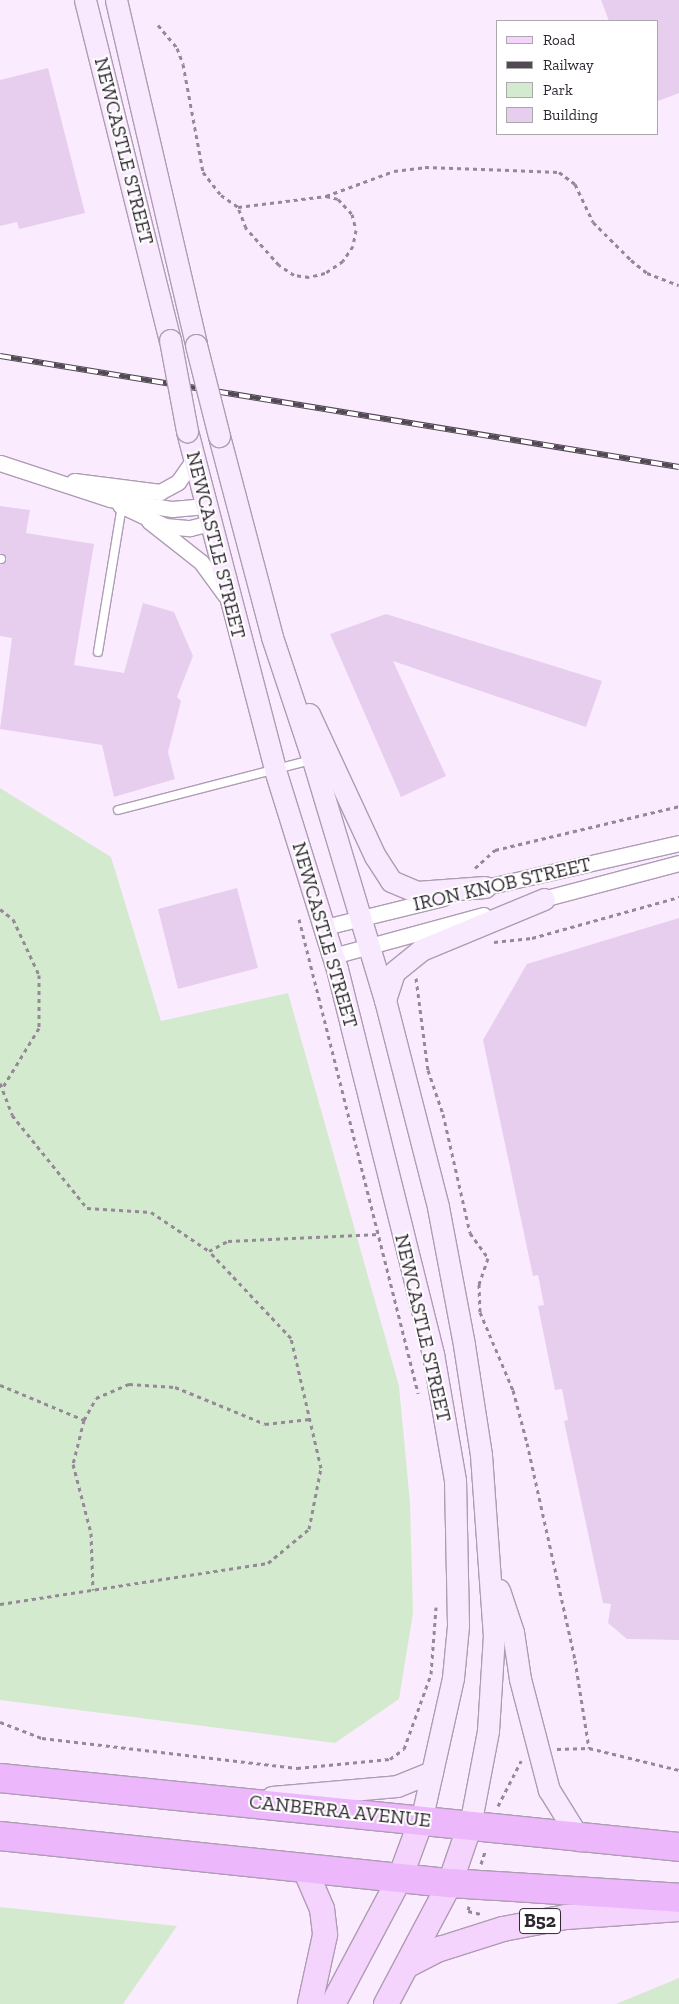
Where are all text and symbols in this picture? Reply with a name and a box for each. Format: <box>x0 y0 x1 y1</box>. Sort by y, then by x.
legend <box>497 20 659 135</box>
text: Road <box>543 31 575 49</box>
street label: NEWCASTLE STREET <box>89 55 159 247</box>
text: Railway <box>543 56 594 74</box>
text: Park <box>543 81 573 99</box>
text: Building <box>543 106 598 124</box>
street label: NEWCASTLE STREET <box>181 449 251 641</box>
street label: NEWCASTLE STREET <box>287 839 363 1031</box>
street label: IRON KNOB STREET <box>411 852 593 916</box>
street label: NEWCASTLE STREET <box>390 1232 456 1424</box>
street label: CANBERRA AVENUE <box>247 1789 433 1833</box>
road number: B52 <box>519 1904 561 1938</box>

